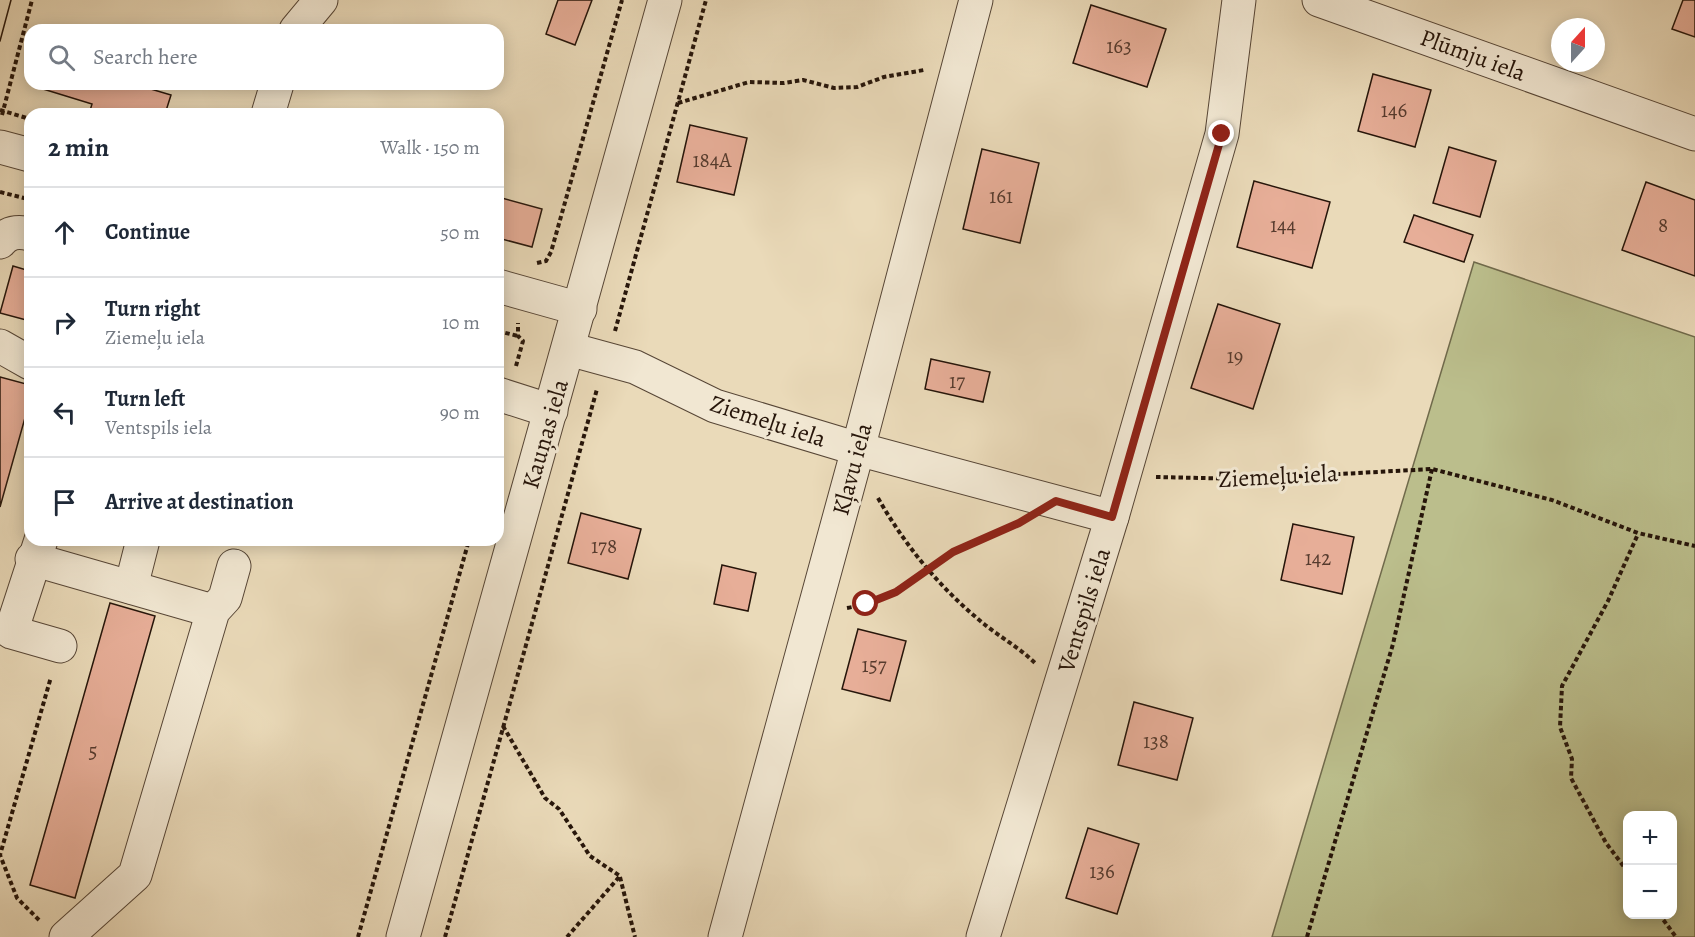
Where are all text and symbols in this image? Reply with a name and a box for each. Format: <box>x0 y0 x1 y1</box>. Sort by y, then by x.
north arrow <box>1551 18 1605 72</box>
street label: Plūmju iela <box>1416 21 1531 89</box>
search box <box>24 24 504 90</box>
house number: 163 <box>1106 32 1132 60</box>
icon: search <box>45 41 78 74</box>
text: Search here <box>93 42 198 72</box>
house number: 146 <box>1381 96 1407 124</box>
route end <box>1208 120 1234 146</box>
text: 2 min <box>48 130 109 165</box>
text: Walk · 150 m <box>380 134 480 161</box>
house number: 184A <box>692 146 732 174</box>
house number: 161 <box>989 182 1013 210</box>
house number: 144 <box>1270 211 1296 239</box>
house number: 8 <box>1658 211 1668 239</box>
icon: ahead <box>48 216 81 249</box>
text: Continue <box>105 217 190 247</box>
text: 50 m <box>440 219 480 246</box>
text: Turn right <box>105 294 201 324</box>
icon: right <box>48 306 81 339</box>
text: 10 m <box>442 309 480 336</box>
text: Ziemeļu iela <box>105 324 205 351</box>
house number: 19 <box>1227 342 1243 370</box>
house number: 17 <box>949 367 965 395</box>
street label: Kauņas iela <box>514 375 576 493</box>
text: Turn left <box>105 384 185 414</box>
street label: Ziemeļu iela <box>706 387 831 455</box>
icon: left <box>48 396 81 429</box>
text: 90 m <box>440 399 480 426</box>
text: Ventspils iela <box>105 414 212 441</box>
street label: Kļavu iela <box>824 418 880 519</box>
street label: Ziemeļu iela <box>1217 457 1340 495</box>
icon: arrive <box>48 486 81 519</box>
text: Arrive at destination <box>105 487 294 517</box>
house number: 178 <box>591 532 617 560</box>
street label: Ventspils iela <box>1050 543 1118 677</box>
house number: 142 <box>1305 544 1331 572</box>
route start <box>852 590 878 616</box>
house number: 157 <box>861 651 887 679</box>
house number: 138 <box>1143 727 1169 755</box>
house number: 5 <box>88 737 98 765</box>
map controls <box>1623 811 1677 919</box>
button: + <box>1623 811 1677 865</box>
house number: 136 <box>1089 857 1115 885</box>
button: − <box>1623 865 1677 919</box>

